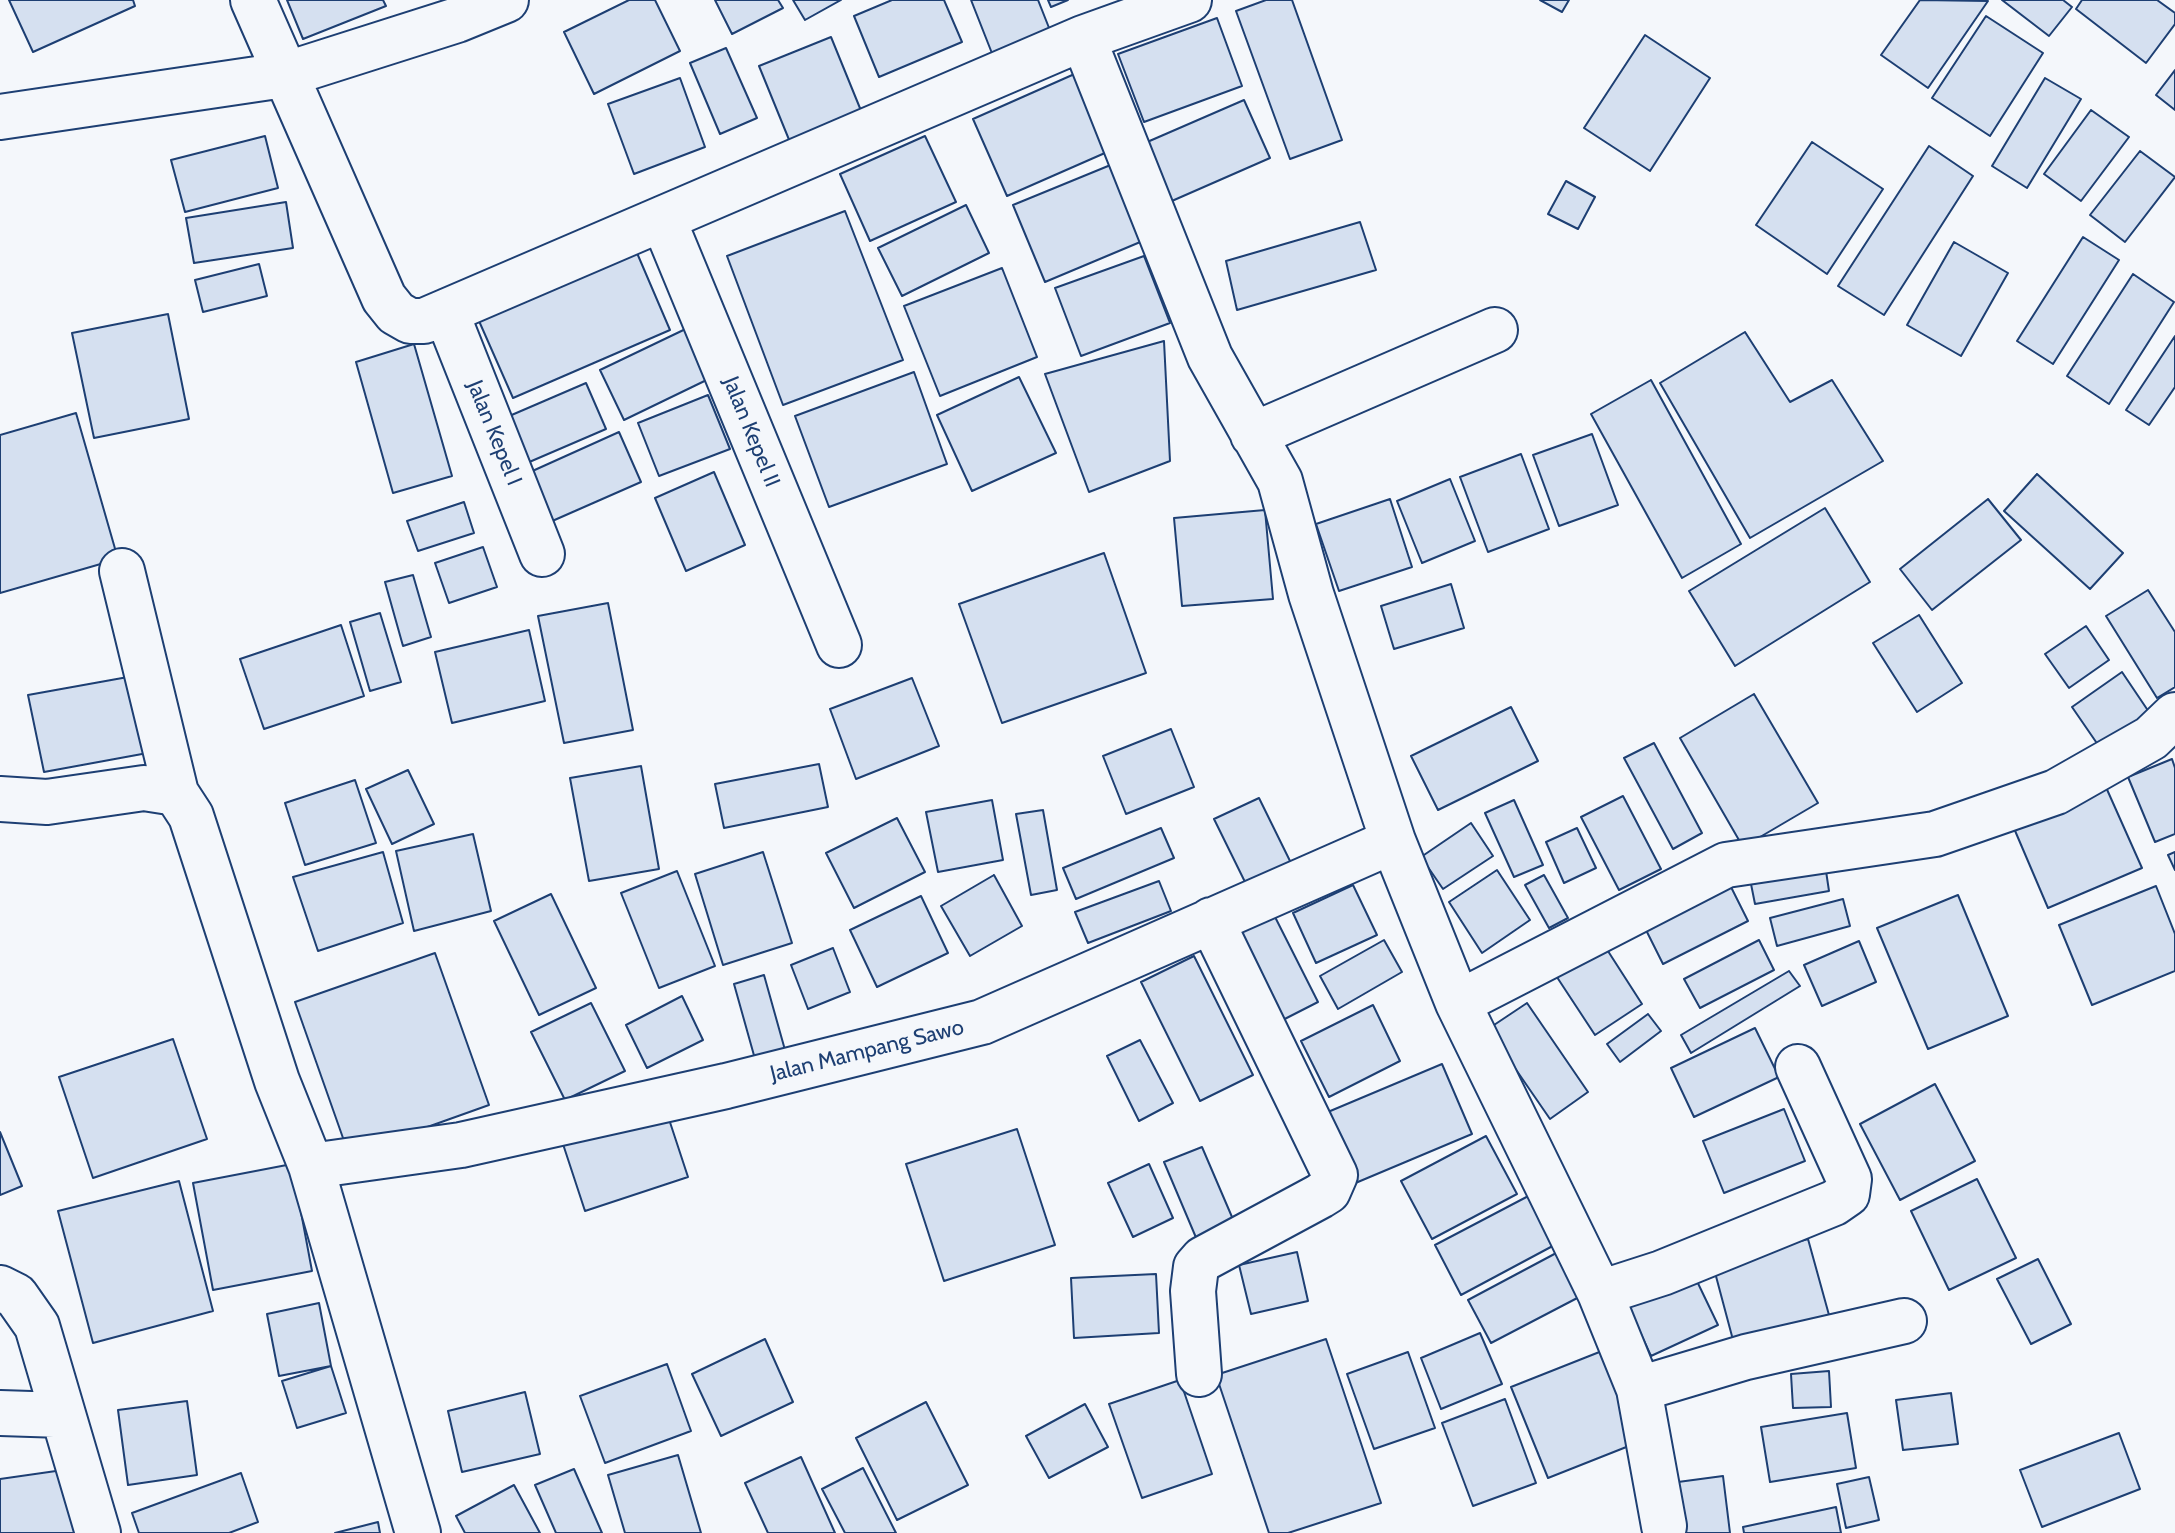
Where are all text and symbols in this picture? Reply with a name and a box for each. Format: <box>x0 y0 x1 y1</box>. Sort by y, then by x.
street label: Jalan Kepel II <box>717 373 785 491</box>
street label: Jalan Kepel I <box>461 377 527 489</box>
street label: Jalan Mampang Sawo <box>767 1014 967 1088</box>

